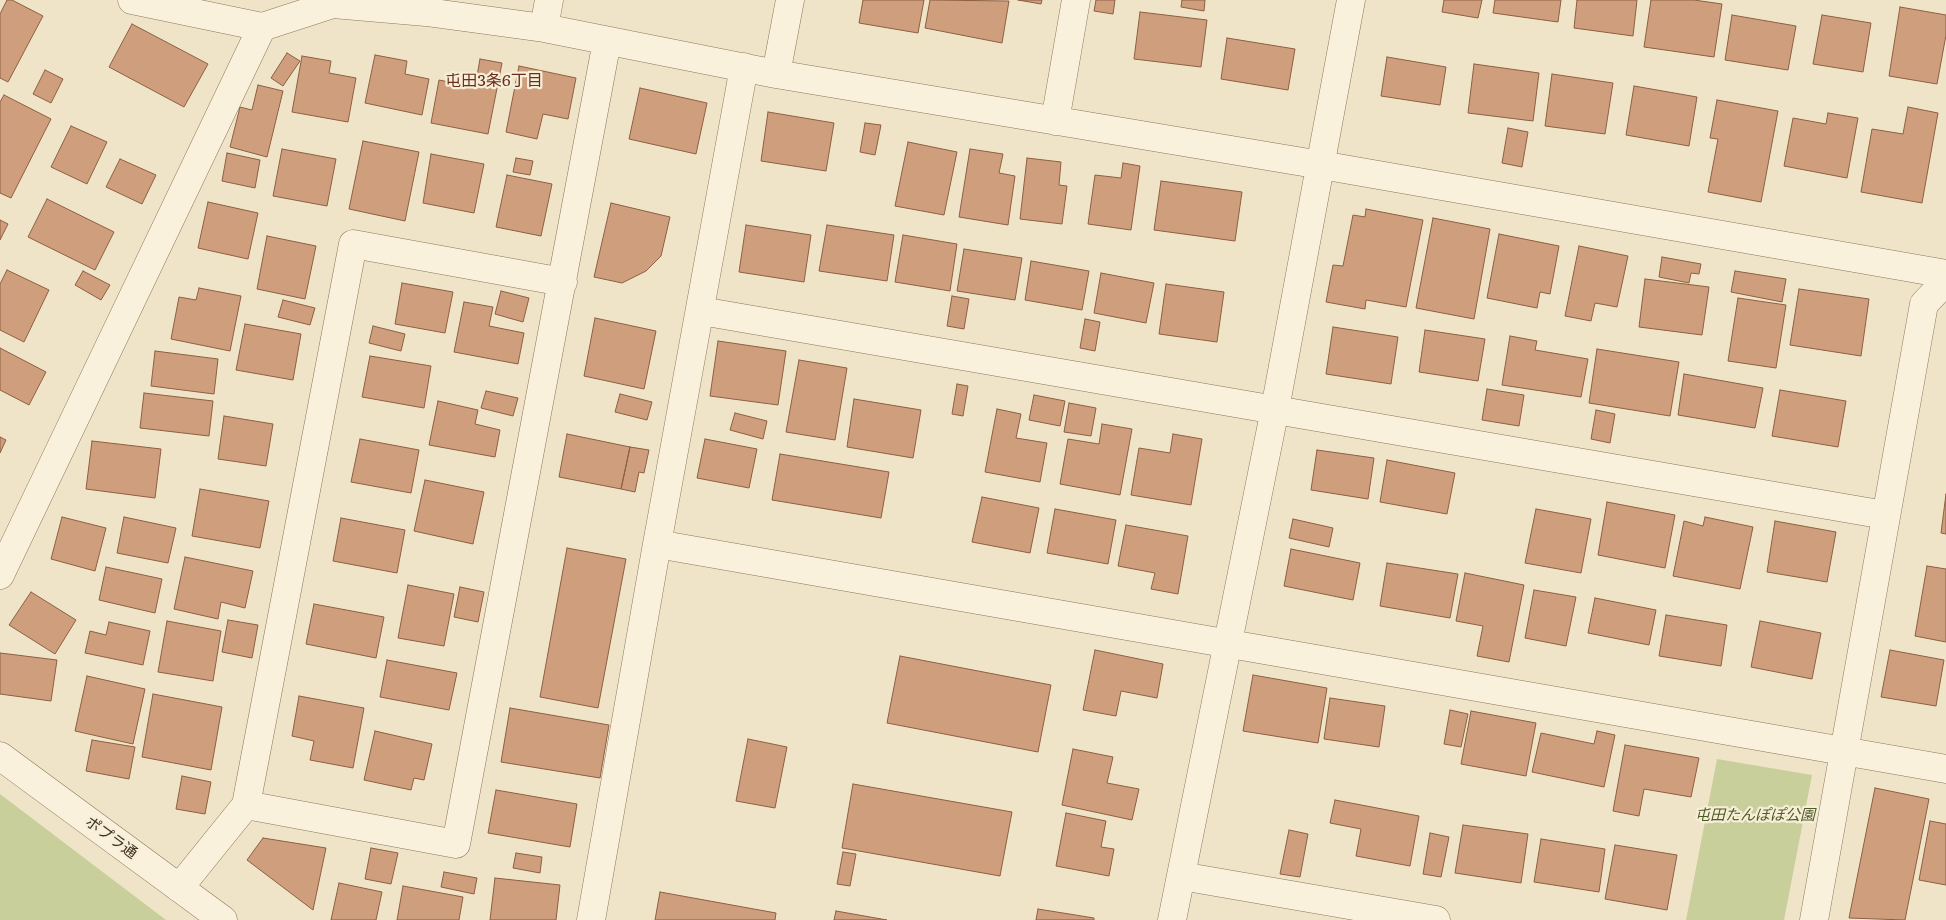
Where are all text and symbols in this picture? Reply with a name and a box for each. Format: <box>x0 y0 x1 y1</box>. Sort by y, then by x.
district label: 屯田3条6丁目 <box>445 71 543 91</box>
park label: 屯田たんぽぽ公園 <box>1695 807 1815 825</box>
street label: ポプラ通 <box>81 813 141 863</box>

